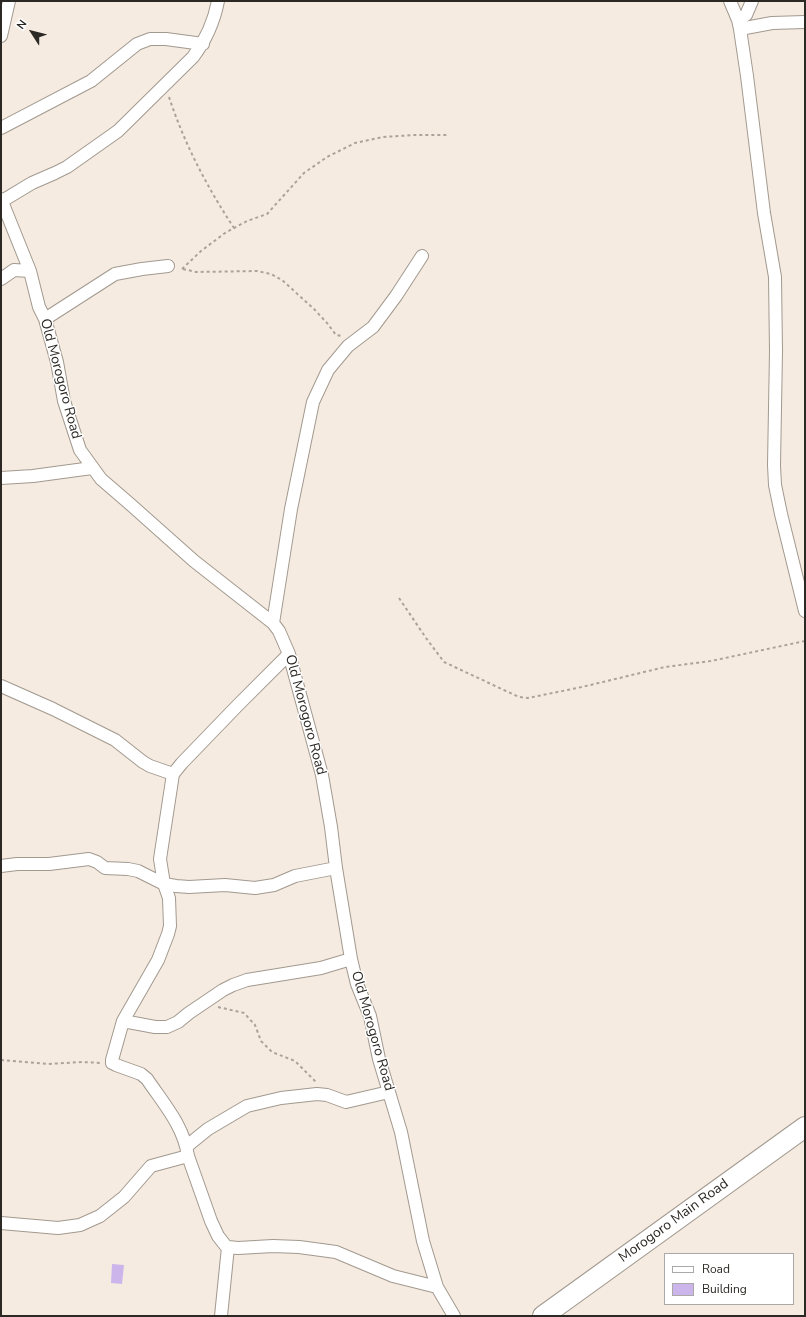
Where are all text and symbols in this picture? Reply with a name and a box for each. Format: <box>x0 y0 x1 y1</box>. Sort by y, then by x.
north arrow <box>12 12 52 52</box>
text: N <box>13 17 30 32</box>
street label: Old Morogoro Road <box>36 317 84 441</box>
street label: Old Morogoro Road <box>281 653 329 777</box>
street label: Old Morogoro Road <box>347 969 397 1093</box>
street label: Morogoro Main Road <box>616 1176 732 1266</box>
legend <box>664 1253 794 1305</box>
text: Road <box>702 1261 730 1277</box>
text: Building <box>702 1281 747 1297</box>

